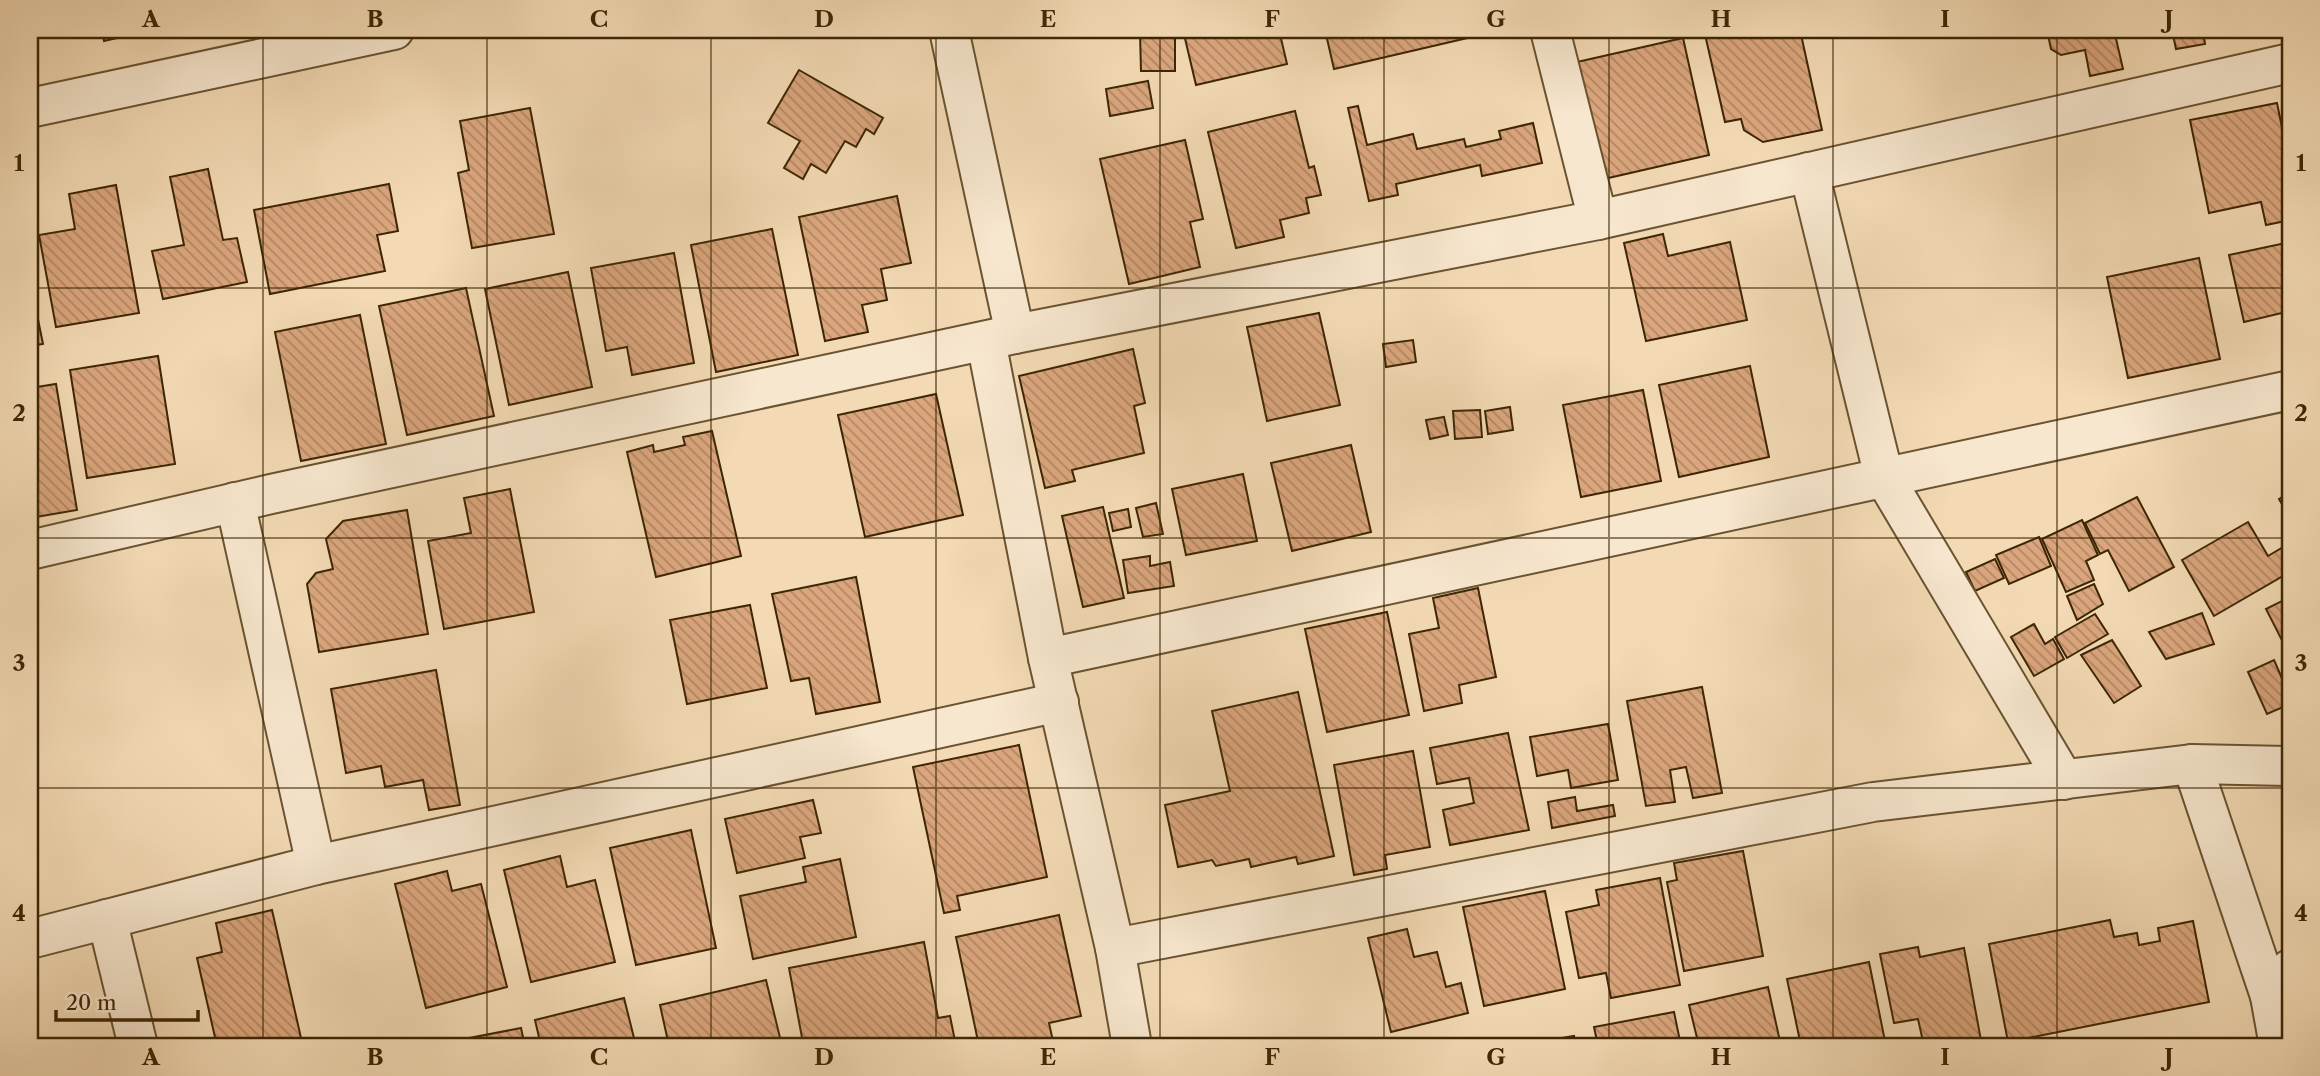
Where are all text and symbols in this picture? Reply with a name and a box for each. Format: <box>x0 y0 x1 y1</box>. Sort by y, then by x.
text: A <box>141 5 161 33</box>
text: B <box>366 5 384 33</box>
text: C <box>590 5 608 33</box>
text: D <box>814 5 834 33</box>
text: E <box>1040 5 1056 33</box>
text: F <box>1264 5 1280 33</box>
text: G <box>1486 5 1506 33</box>
text: H <box>1711 5 1732 33</box>
text: I <box>1940 5 1950 33</box>
text: J <box>2160 5 2174 33</box>
text: 1 <box>14 149 25 177</box>
text: 1 <box>2296 149 2307 177</box>
text: 2 <box>12 399 26 427</box>
text: 2 <box>2294 399 2308 427</box>
text: 3 <box>13 649 26 677</box>
text: 3 <box>2295 649 2308 677</box>
text: 4 <box>12 899 26 927</box>
text: 4 <box>2294 899 2308 927</box>
scale bar <box>56 978 198 1022</box>
text: 20 m <box>66 990 117 1015</box>
text: A <box>141 1043 161 1071</box>
text: B <box>366 1043 384 1071</box>
text: C <box>590 1043 608 1071</box>
text: D <box>814 1043 834 1071</box>
text: E <box>1040 1043 1056 1071</box>
text: F <box>1264 1043 1280 1071</box>
text: G <box>1486 1043 1506 1071</box>
text: H <box>1711 1043 1732 1071</box>
text: I <box>1940 1043 1950 1071</box>
text: J <box>2160 1043 2174 1071</box>

